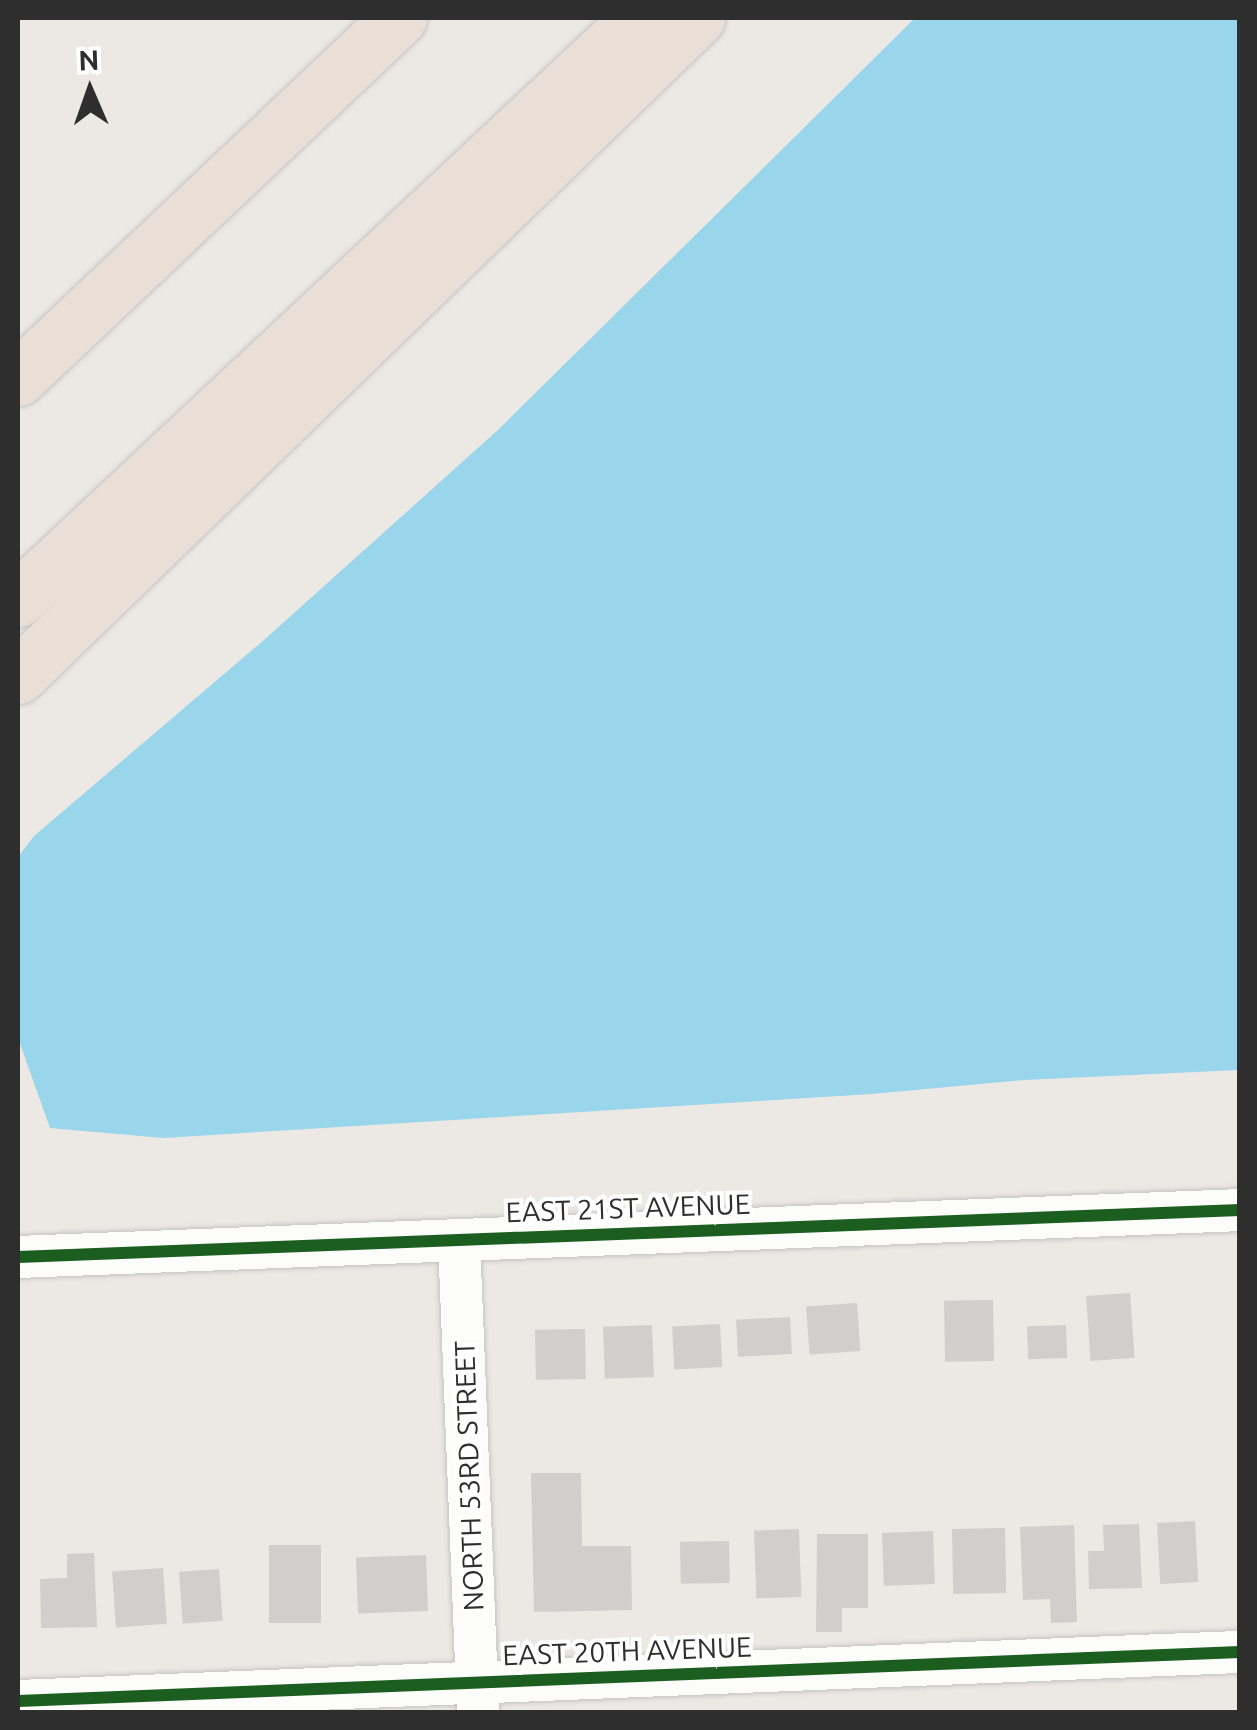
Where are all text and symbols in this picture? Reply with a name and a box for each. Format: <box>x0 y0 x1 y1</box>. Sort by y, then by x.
north arrow <box>40 40 140 140</box>
text: N <box>78 44 100 75</box>
street label: EAST 21ST AVENUE <box>505 1187 751 1229</box>
street label: NORTH 53RD STREET <box>447 1340 491 1612</box>
street label: EAST 20TH AVENUE <box>502 1630 752 1672</box>

